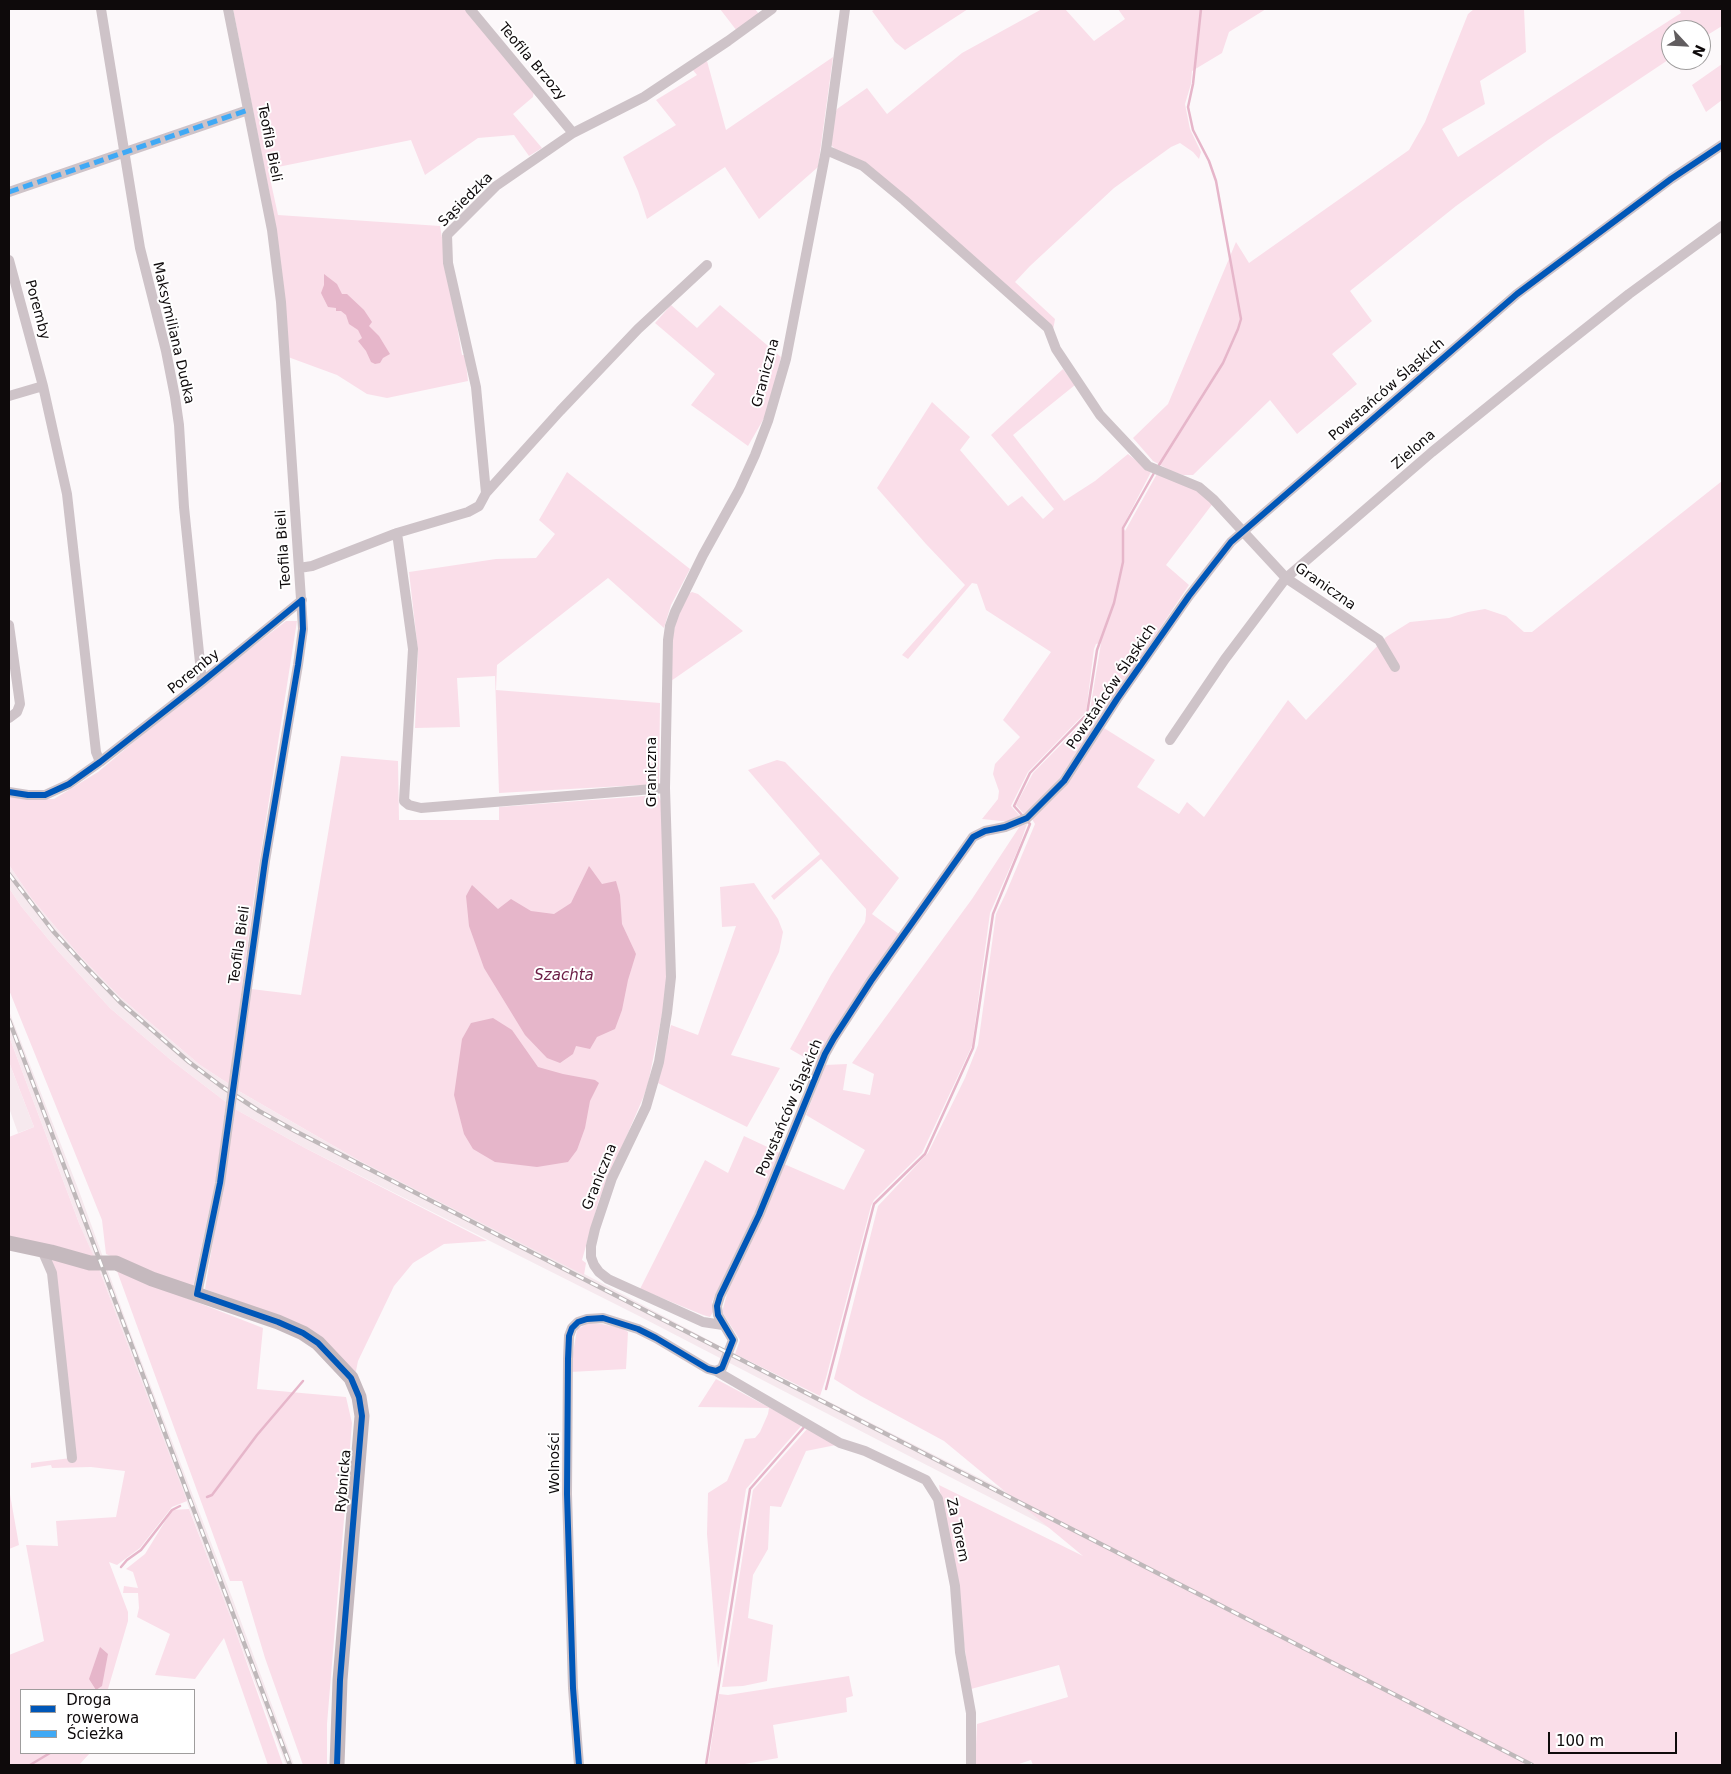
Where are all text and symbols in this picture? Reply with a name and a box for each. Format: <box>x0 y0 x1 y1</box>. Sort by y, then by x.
street label: Teofila Brzozy <box>495 20 569 104</box>
north arrow <box>1661 20 1711 70</box>
text: N <box>1689 42 1708 60</box>
street label: Teofila Bieli <box>253 103 285 183</box>
street label: Sąsiedzka <box>435 169 497 231</box>
street label: Maksymiliana Dudka <box>148 260 198 406</box>
street label: Poremby <box>21 278 53 342</box>
street label: Powstańców Śląskich <box>1326 335 1448 445</box>
street label: Graniczna <box>749 337 783 409</box>
street label: Zielona <box>1389 427 1439 473</box>
street label: Teofila Bieli <box>273 509 295 589</box>
street label: Graniczna <box>1291 560 1359 614</box>
street label: Powstańców Śląskich <box>1064 621 1160 753</box>
street label: Poremby <box>165 646 223 698</box>
street label: Graniczna <box>644 737 660 807</box>
street label: Teofila Bieli <box>226 905 254 985</box>
water label: Szachta <box>534 967 594 985</box>
street label: Powstańców Śląskich <box>753 1037 827 1179</box>
street label: Graniczna <box>579 1141 621 1213</box>
street label: Wolności <box>547 1432 563 1494</box>
street label: Rybnicka <box>333 1449 355 1513</box>
street label: Za Torem <box>942 1496 972 1564</box>
legend <box>20 1689 195 1754</box>
text: Droga rowerowa <box>66 1691 139 1727</box>
scale bar <box>1551 1722 1680 1754</box>
text: Ścieżka <box>67 1725 124 1743</box>
text: 100 m <box>1556 1732 1604 1750</box>

